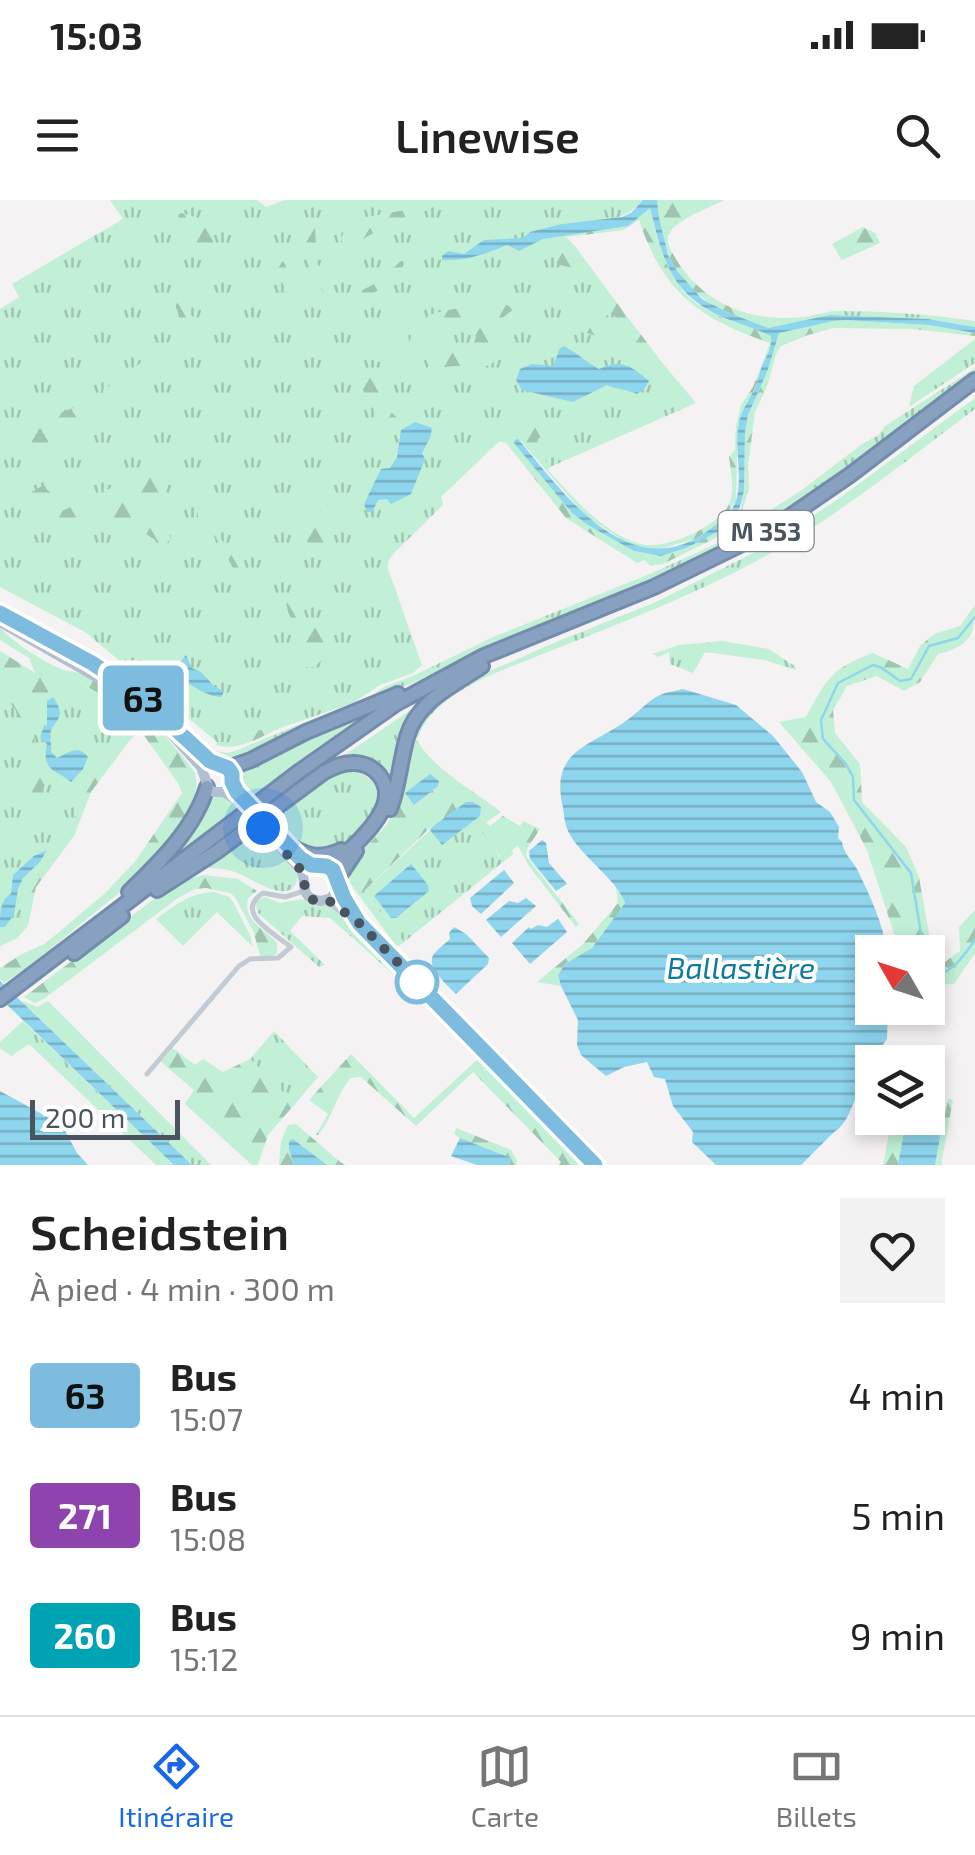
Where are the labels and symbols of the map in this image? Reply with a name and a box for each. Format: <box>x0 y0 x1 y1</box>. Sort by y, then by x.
road number: M 353 <box>718 511 814 551</box>
line badge: 63 <box>98 666 188 730</box>
your location <box>238 803 288 853</box>
north arrow <box>855 935 945 1025</box>
water label: Ballastière <box>667 949 815 985</box>
unlabelled marker <box>396 961 438 1003</box>
scale bar <box>30 1095 180 1140</box>

